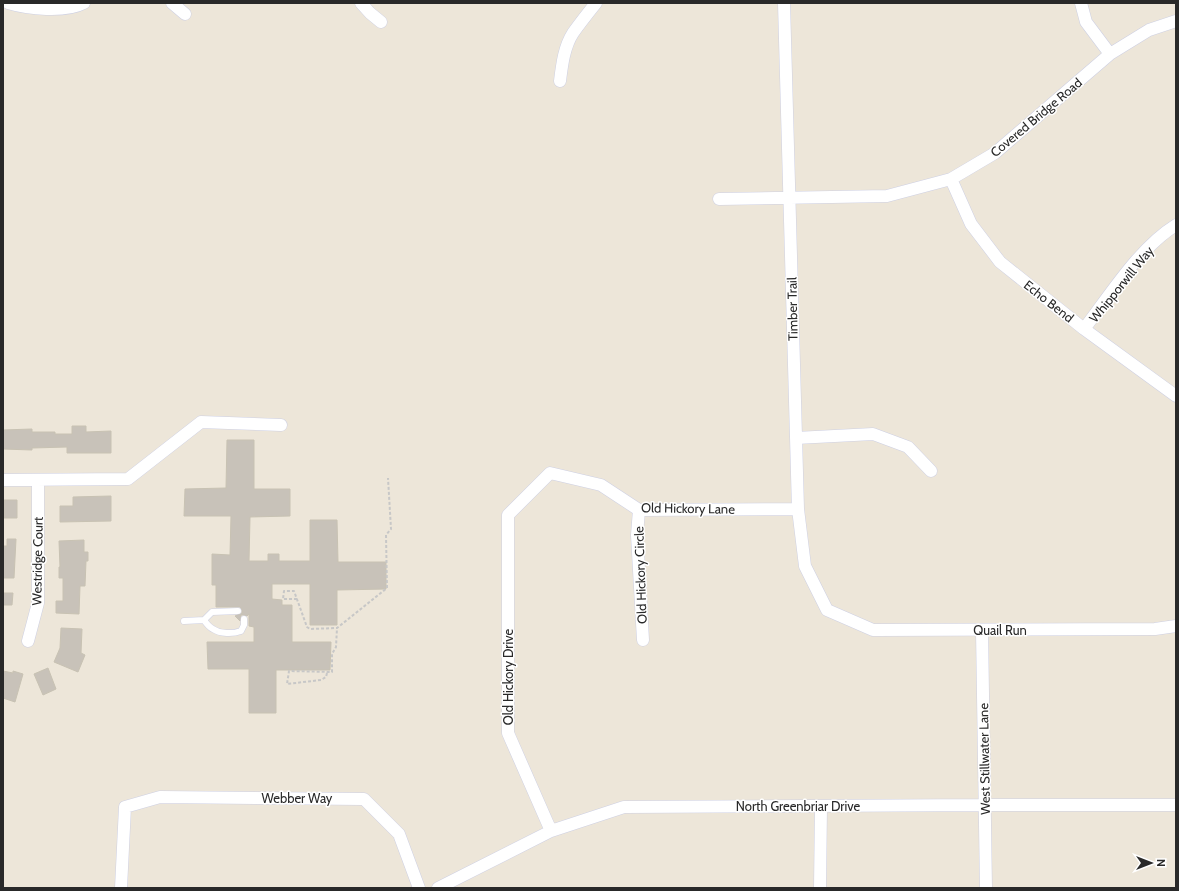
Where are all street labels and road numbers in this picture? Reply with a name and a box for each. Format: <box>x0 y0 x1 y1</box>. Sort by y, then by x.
street label: Covered Bridge Road <box>987 74 1085 160</box>
street label: Whipporwill Way <box>1085 242 1157 325</box>
street label: Timber Trail <box>783 277 801 341</box>
street label: Echo Bend <box>1021 277 1077 325</box>
street label: Old Hickory Lane <box>641 499 735 517</box>
street label: Westridge Court <box>28 516 46 605</box>
street label: Old Hickory Circle <box>630 526 650 624</box>
street label: Quail Run <box>973 622 1027 638</box>
street label: Old Hickory Drive <box>500 629 516 725</box>
street label: West Stillwater Lane <box>975 703 993 815</box>
street label: Webber Way <box>262 790 333 806</box>
street label: North Greenbriar Drive <box>736 798 860 814</box>

